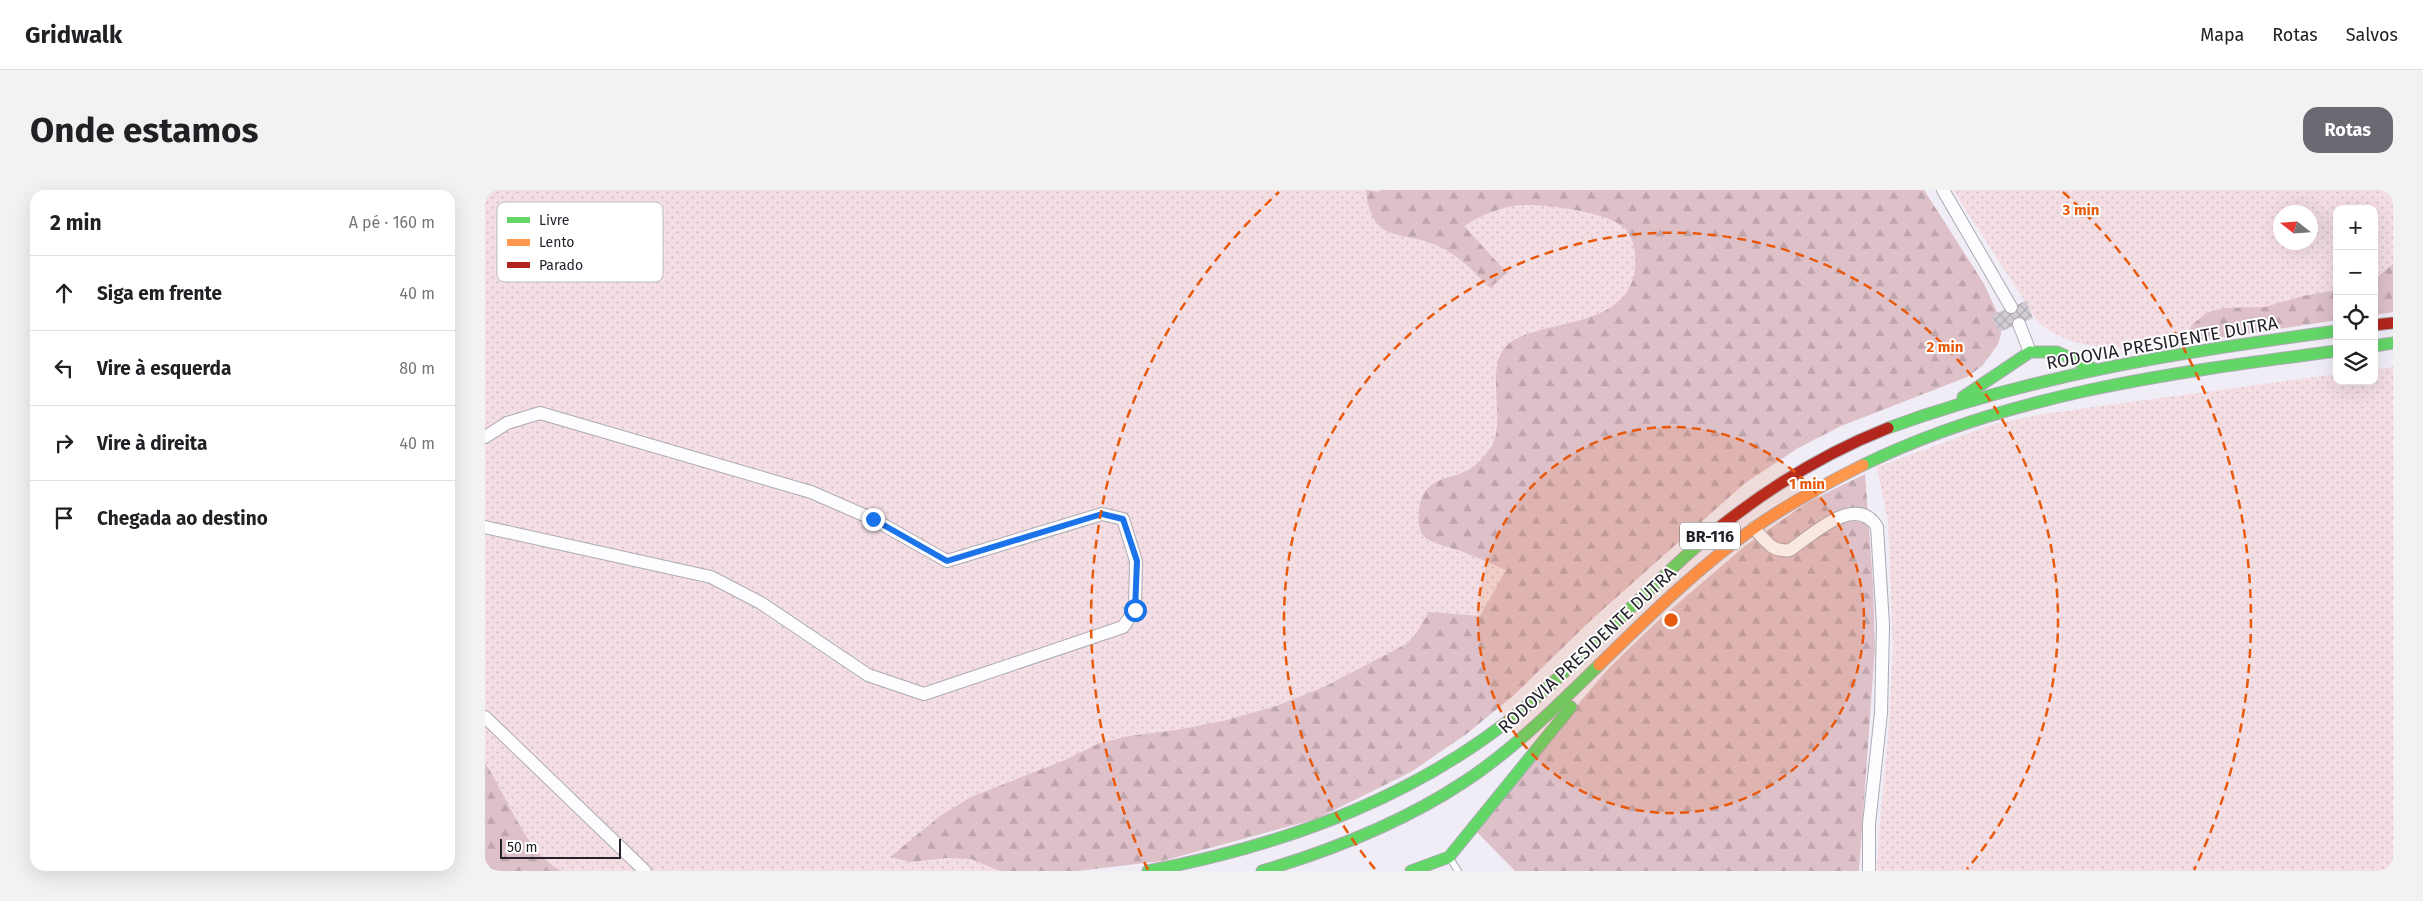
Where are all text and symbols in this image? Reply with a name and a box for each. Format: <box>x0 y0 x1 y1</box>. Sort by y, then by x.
text: Gridwalk <box>25 21 122 49</box>
text: Mapa <box>2200 24 2244 46</box>
text: Rotas <box>2272 24 2318 46</box>
text: Salvos <box>2346 24 2398 46</box>
button: Rotas <box>2303 107 2393 153</box>
text: Onde estamos <box>30 109 258 151</box>
text: 3 min <box>2062 201 2099 219</box>
legend <box>497 202 663 282</box>
north arrow <box>2273 205 2318 250</box>
map controls <box>2333 205 2378 385</box>
button: + <box>2333 205 2378 250</box>
text: 2 min <box>50 210 102 236</box>
text: Livre <box>539 212 569 229</box>
text: A pé · 160 m <box>349 213 435 232</box>
text: Lento <box>539 234 574 251</box>
button: − <box>2333 250 2378 295</box>
text: Parado <box>539 257 583 274</box>
icon: ahead <box>50 279 78 307</box>
text: Siga em frente <box>97 282 222 305</box>
text: 40 m <box>400 284 435 303</box>
button: locate <box>2333 295 2378 340</box>
street label: RODOVIA PRESIDENTE DUTRA <box>2045 312 2280 374</box>
text: 2 min <box>1927 338 1963 356</box>
button: layers <box>2333 340 2378 385</box>
icon: left <box>50 354 78 382</box>
text: Vire à esquerda <box>97 357 231 380</box>
text: 80 m <box>399 359 435 378</box>
icon: right <box>50 429 78 457</box>
text: Vire à direita <box>97 432 207 455</box>
text: 40 m <box>400 434 435 453</box>
text: 1 min <box>1789 475 1825 493</box>
icon: arrive <box>50 504 78 532</box>
text: Chegada ao destino <box>97 507 268 530</box>
route end <box>862 508 885 531</box>
road number: BR-116 <box>1680 522 1740 550</box>
street label: RODOVIA PRESIDENTE DUTRA <box>1494 561 1681 738</box>
route start <box>1124 599 1147 622</box>
centre of rings <box>1662 611 1680 629</box>
scale bar <box>500 836 621 859</box>
text: 50 m <box>507 839 538 856</box>

